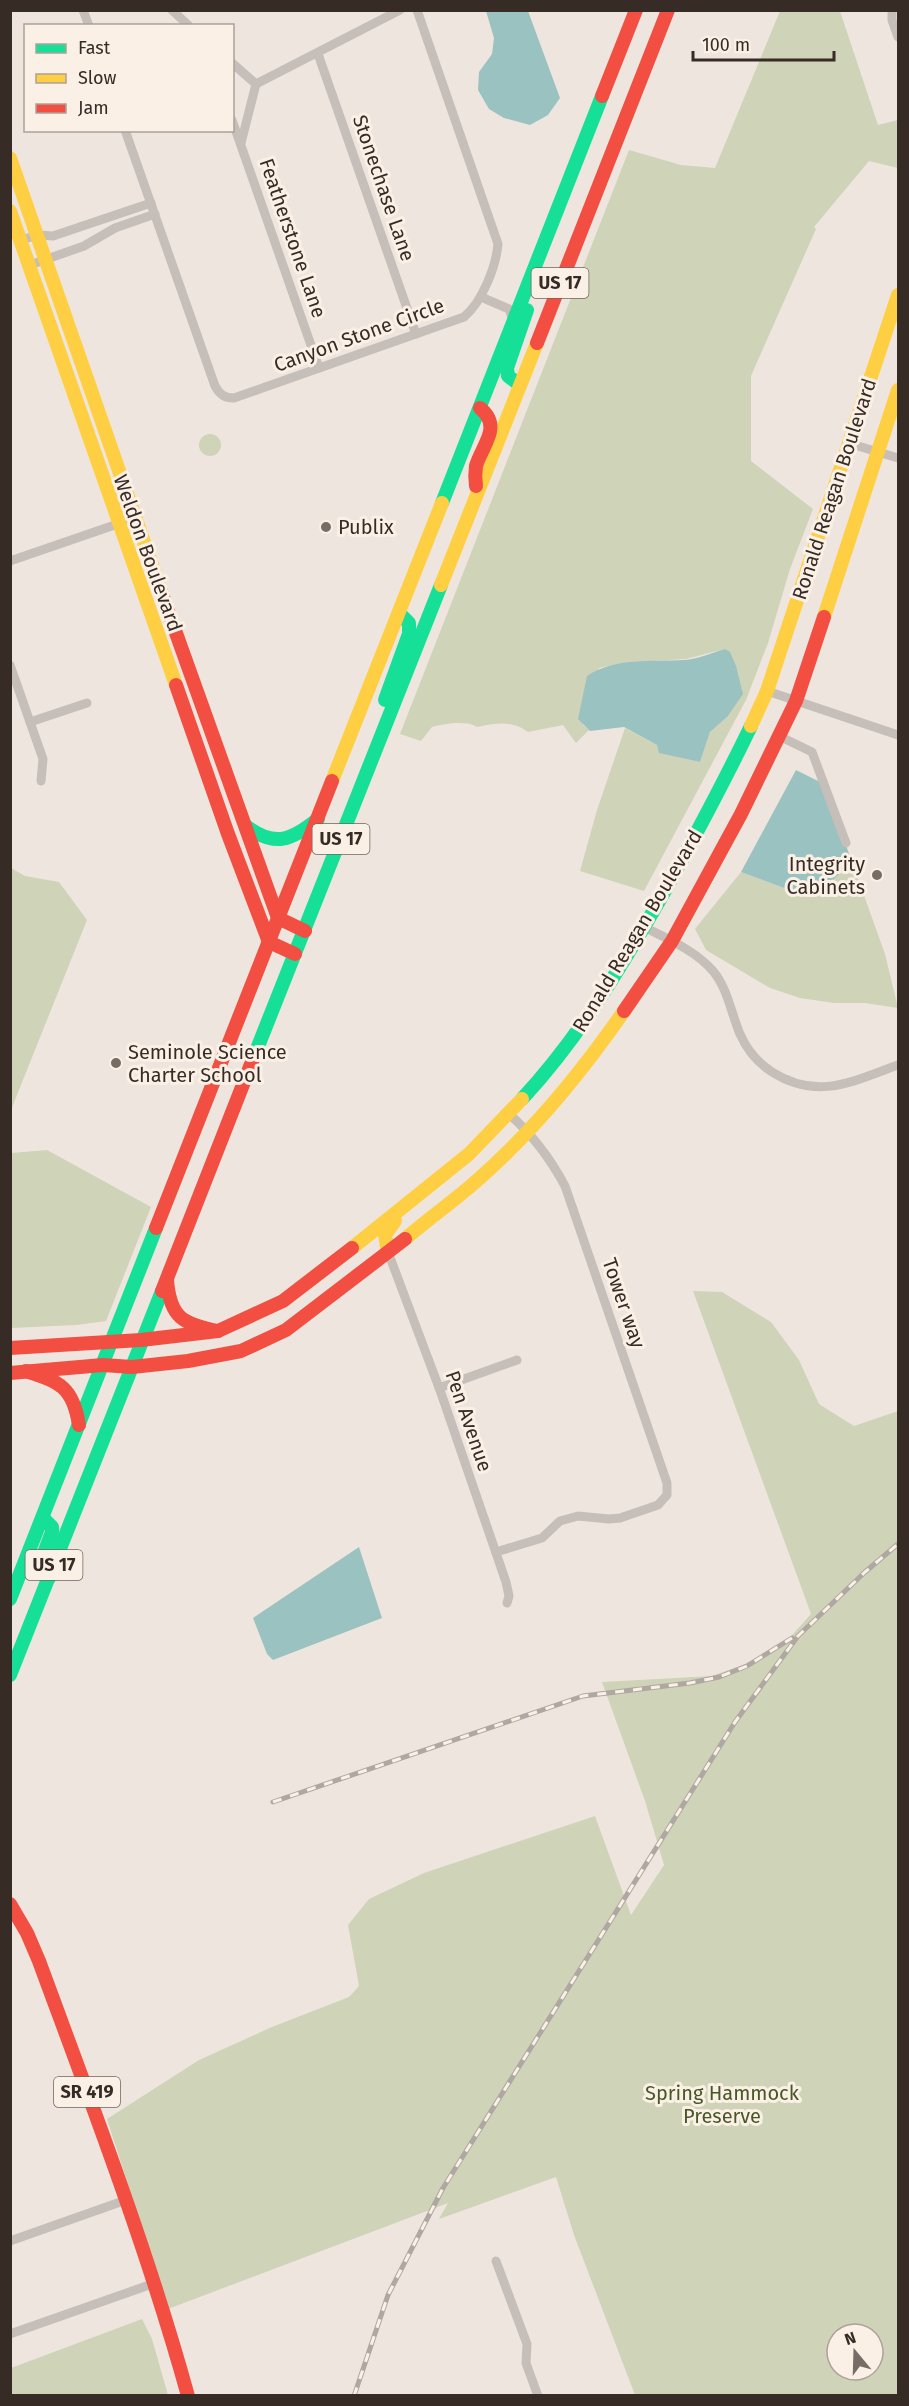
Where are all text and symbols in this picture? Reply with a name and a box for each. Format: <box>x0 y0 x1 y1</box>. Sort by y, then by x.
legend <box>24 24 234 132</box>
scale bar <box>693 24 834 62</box>
text: 100 m <box>702 34 750 56</box>
text: Fast <box>78 37 111 59</box>
text: Slow <box>78 67 117 89</box>
text: Jam <box>78 97 109 119</box>
street label: Stonechase Lane <box>348 112 420 264</box>
street label: Featherstone Lane <box>254 155 332 321</box>
road number: US 17 <box>532 268 588 298</box>
street label: Canyon Stone Circle <box>271 293 447 377</box>
street label: Ronald Reagan Boulevard <box>787 375 881 603</box>
street label: Weldon Boulevard <box>108 471 188 635</box>
place label: Publix <box>338 515 394 539</box>
marker: Publix <box>319 520 333 534</box>
road number: US 17 <box>312 824 370 854</box>
street label: Ronald Reagan Boulevard <box>567 826 707 1036</box>
place label: Integrity Cabinets <box>786 852 865 899</box>
marker: Integrity Cabinets <box>870 868 884 882</box>
place label: Seminole Science Charter School <box>128 1040 287 1087</box>
marker: Seminole Science Charter School <box>109 1056 123 1070</box>
street label: Tower way <box>597 1255 651 1351</box>
street label: Pen Avenue <box>441 1367 497 1475</box>
road number: US 17 <box>26 1550 82 1580</box>
road number: SR 419 <box>54 2077 120 2107</box>
park label: Spring Hammock Preserve <box>645 2081 800 2128</box>
north arrow <box>825 2322 885 2382</box>
text: N <box>842 2328 858 2349</box>

